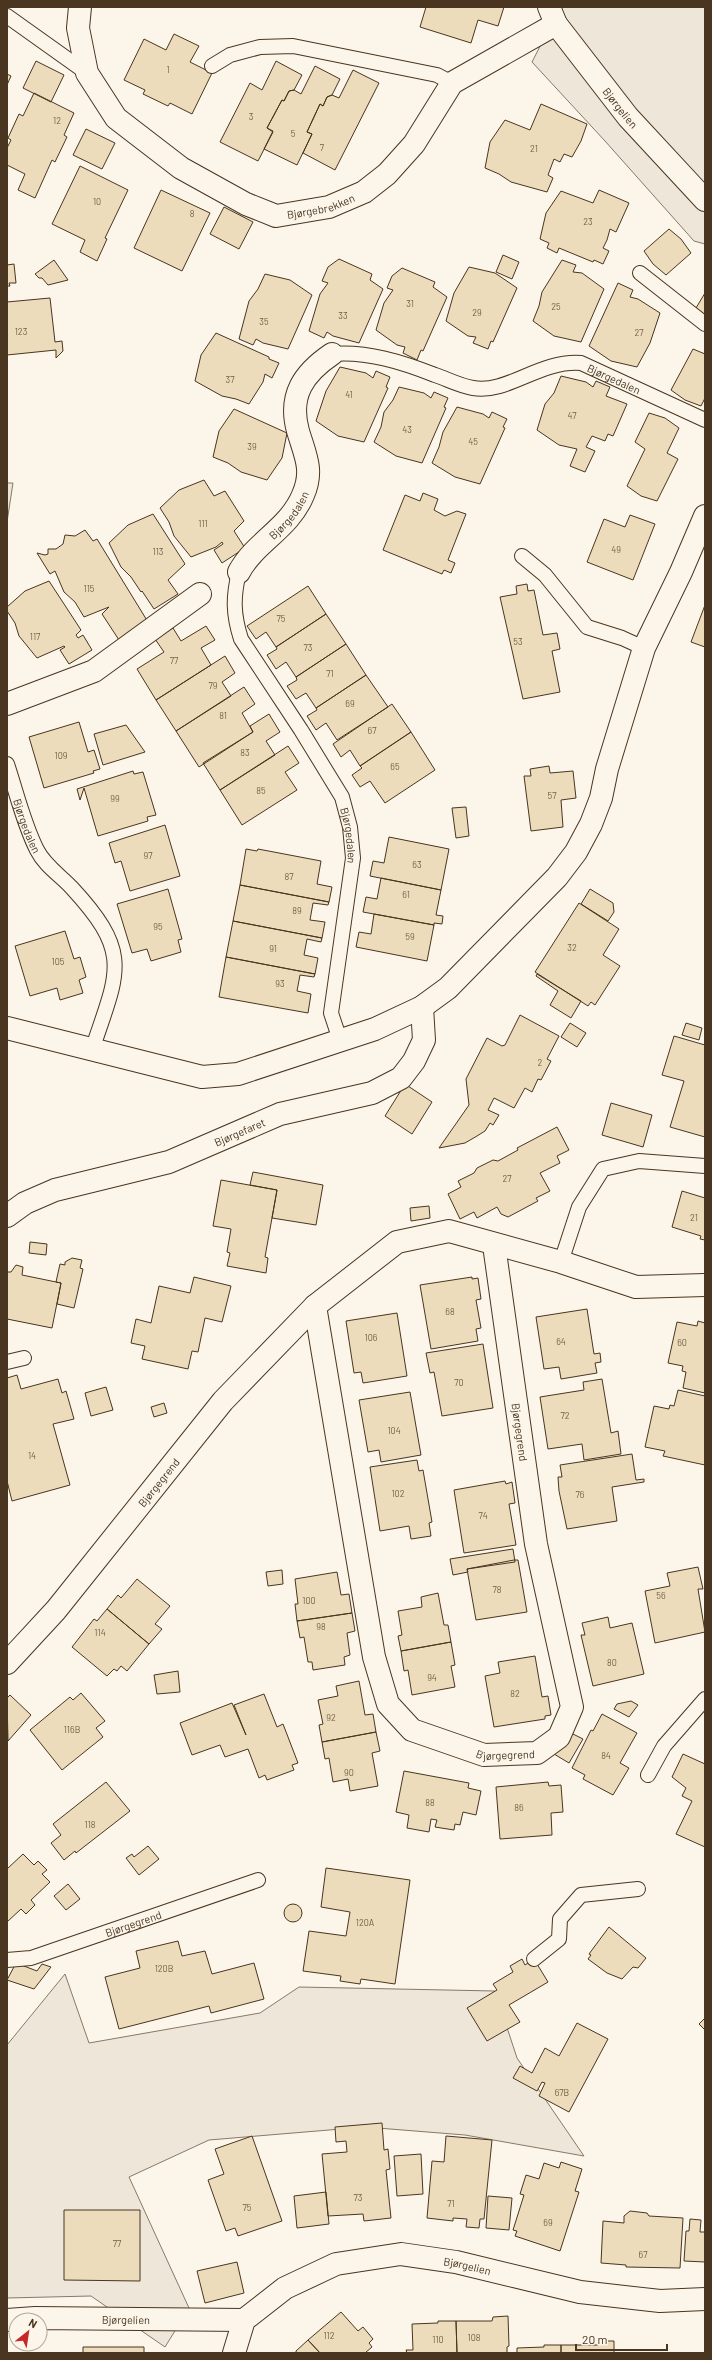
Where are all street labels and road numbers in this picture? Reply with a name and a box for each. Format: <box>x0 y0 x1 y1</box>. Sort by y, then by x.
street label: Bjørgelien <box>601 84 641 130</box>
street label: Bjørgebrekken <box>286 190 356 221</box>
street label: Bjørgedalen <box>586 360 643 396</box>
street label: Bjørgedalen <box>266 489 310 541</box>
street label: Bjørgedalen <box>12 797 44 855</box>
street label: Bjørgedalen <box>339 806 359 865</box>
street label: Bjørgefaret <box>212 1115 267 1148</box>
street label: Bjørgegrend <box>509 1402 531 1462</box>
street label: Bjørgegrend <box>135 1455 182 1509</box>
street label: Bjørgegrend <box>474 1746 535 1762</box>
street label: Bjørgegrend <box>103 1907 163 1939</box>
street label: Bjørgelien <box>443 2254 492 2277</box>
street label: Bjørgelien <box>102 2312 150 2326</box>

